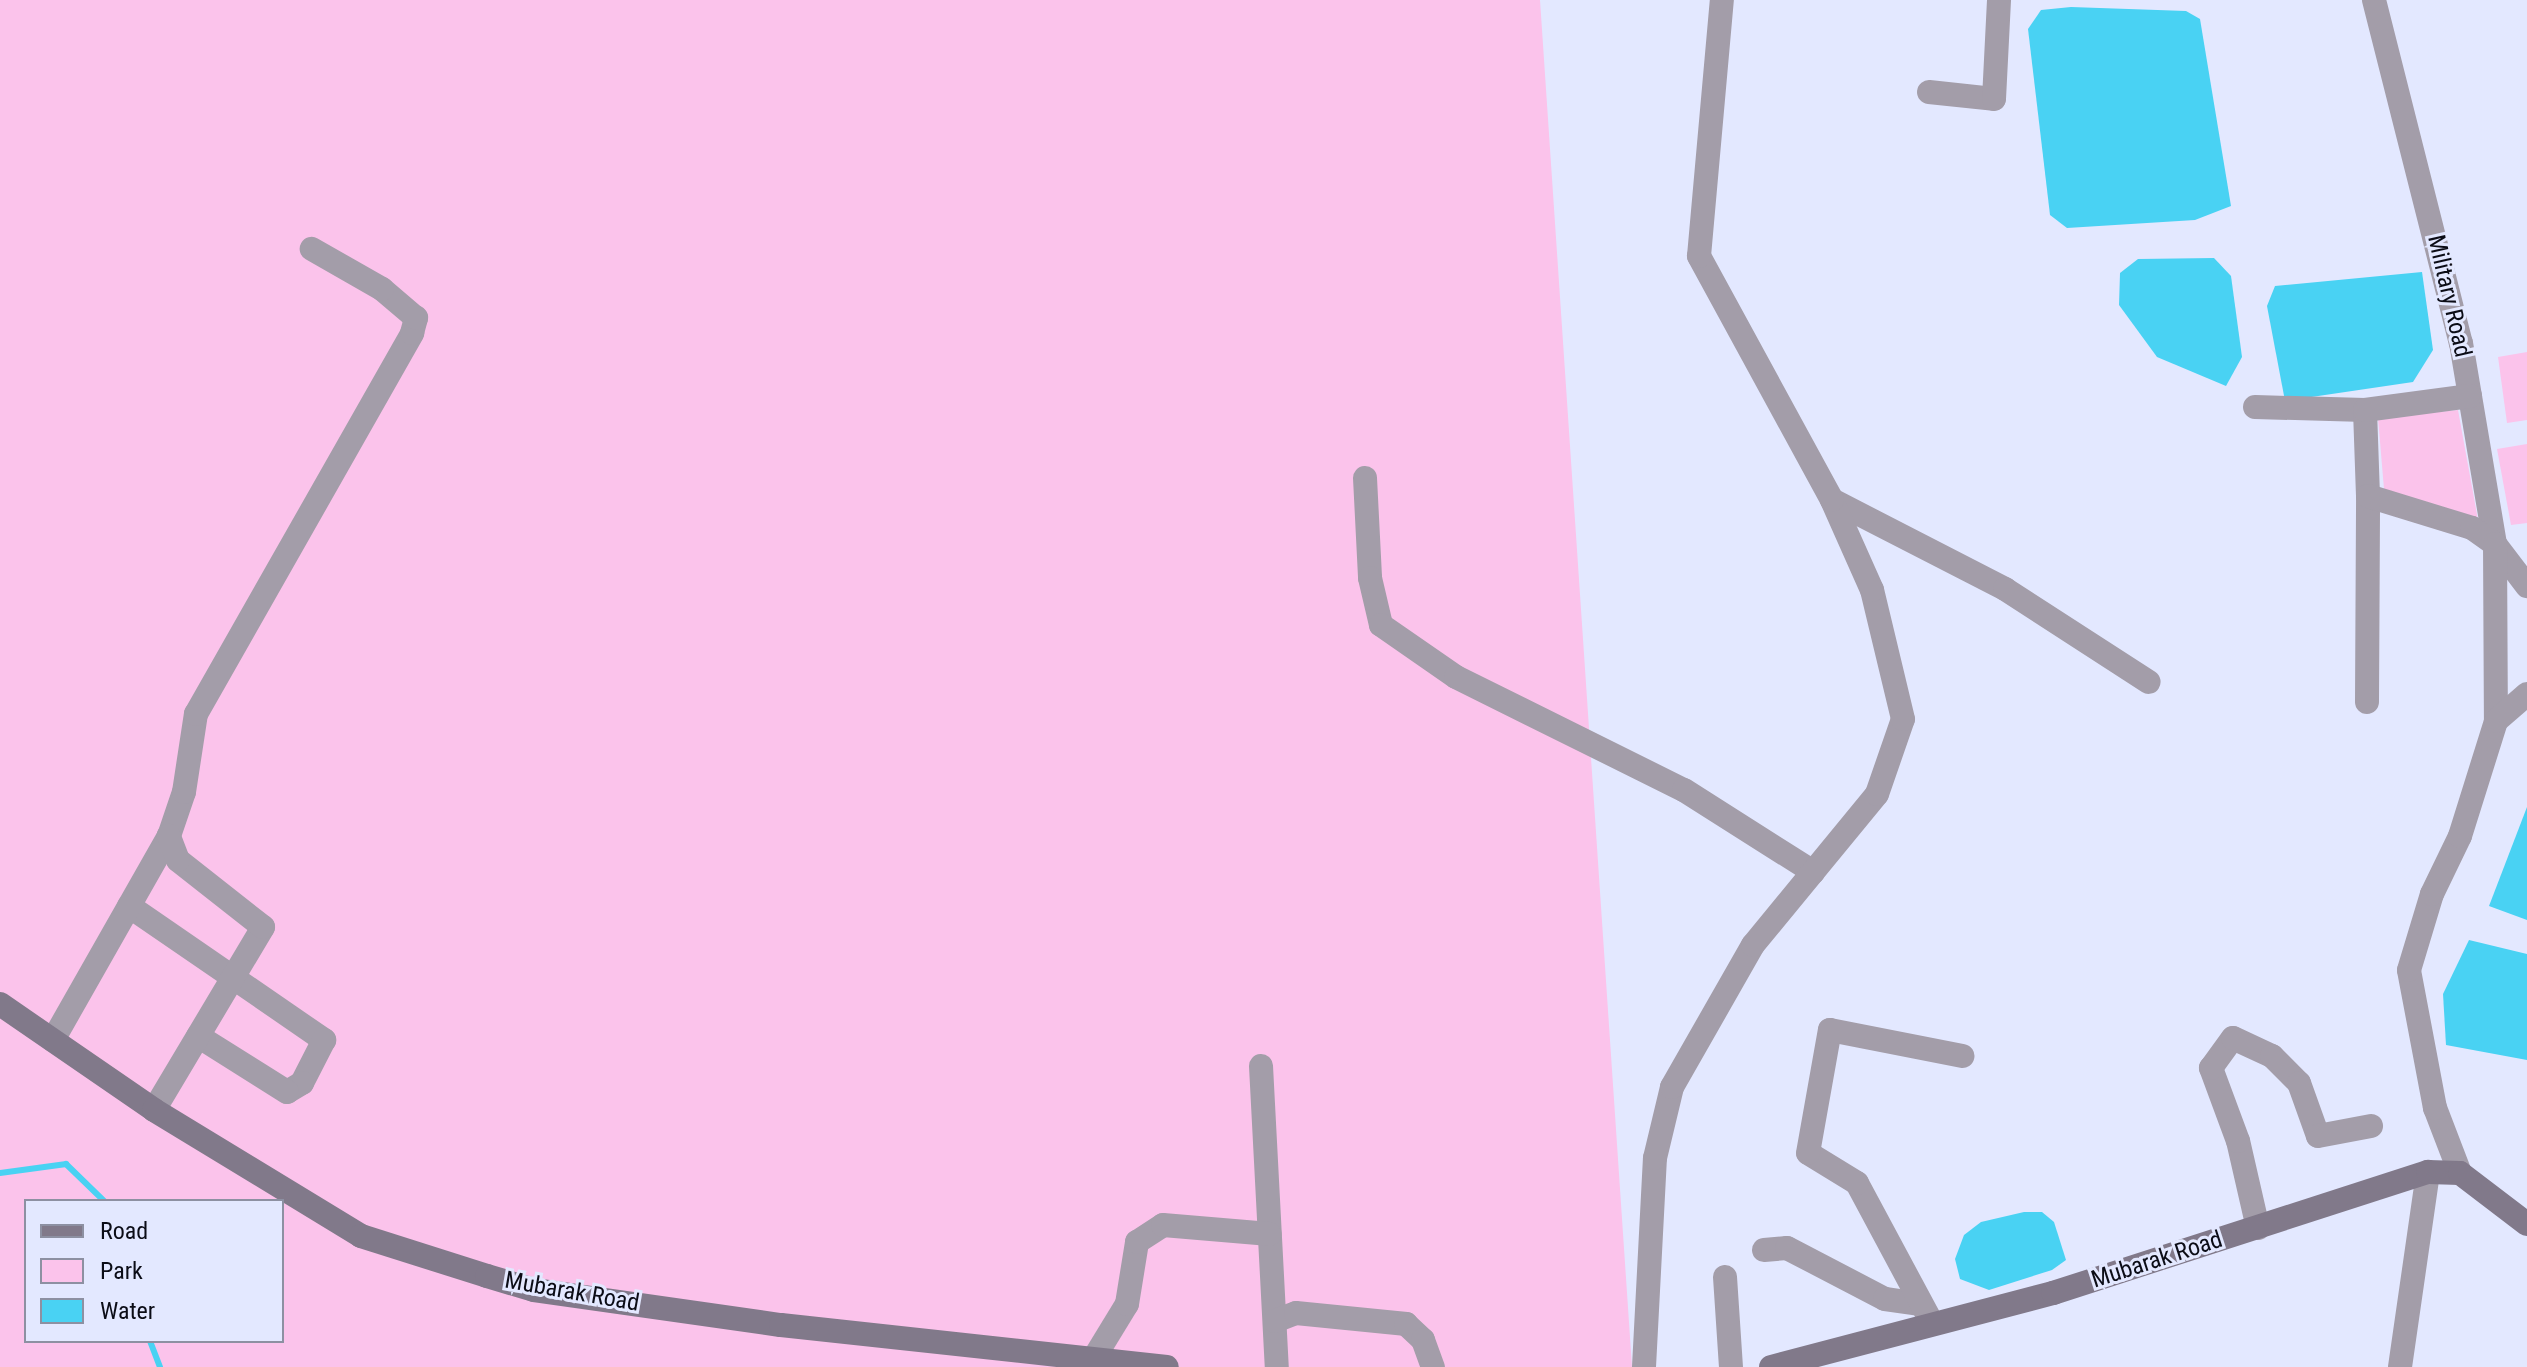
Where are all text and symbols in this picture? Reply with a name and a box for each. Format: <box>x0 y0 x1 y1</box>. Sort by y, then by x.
street label: Military Road <box>2421 232 2477 360</box>
legend <box>24 1199 284 1343</box>
text: Road <box>100 1217 148 1245</box>
street label: Mubarak Road <box>2088 1225 2226 1295</box>
text: Park <box>100 1257 143 1285</box>
street label: Mubarak Road <box>503 1266 641 1318</box>
text: Water <box>100 1297 155 1325</box>

